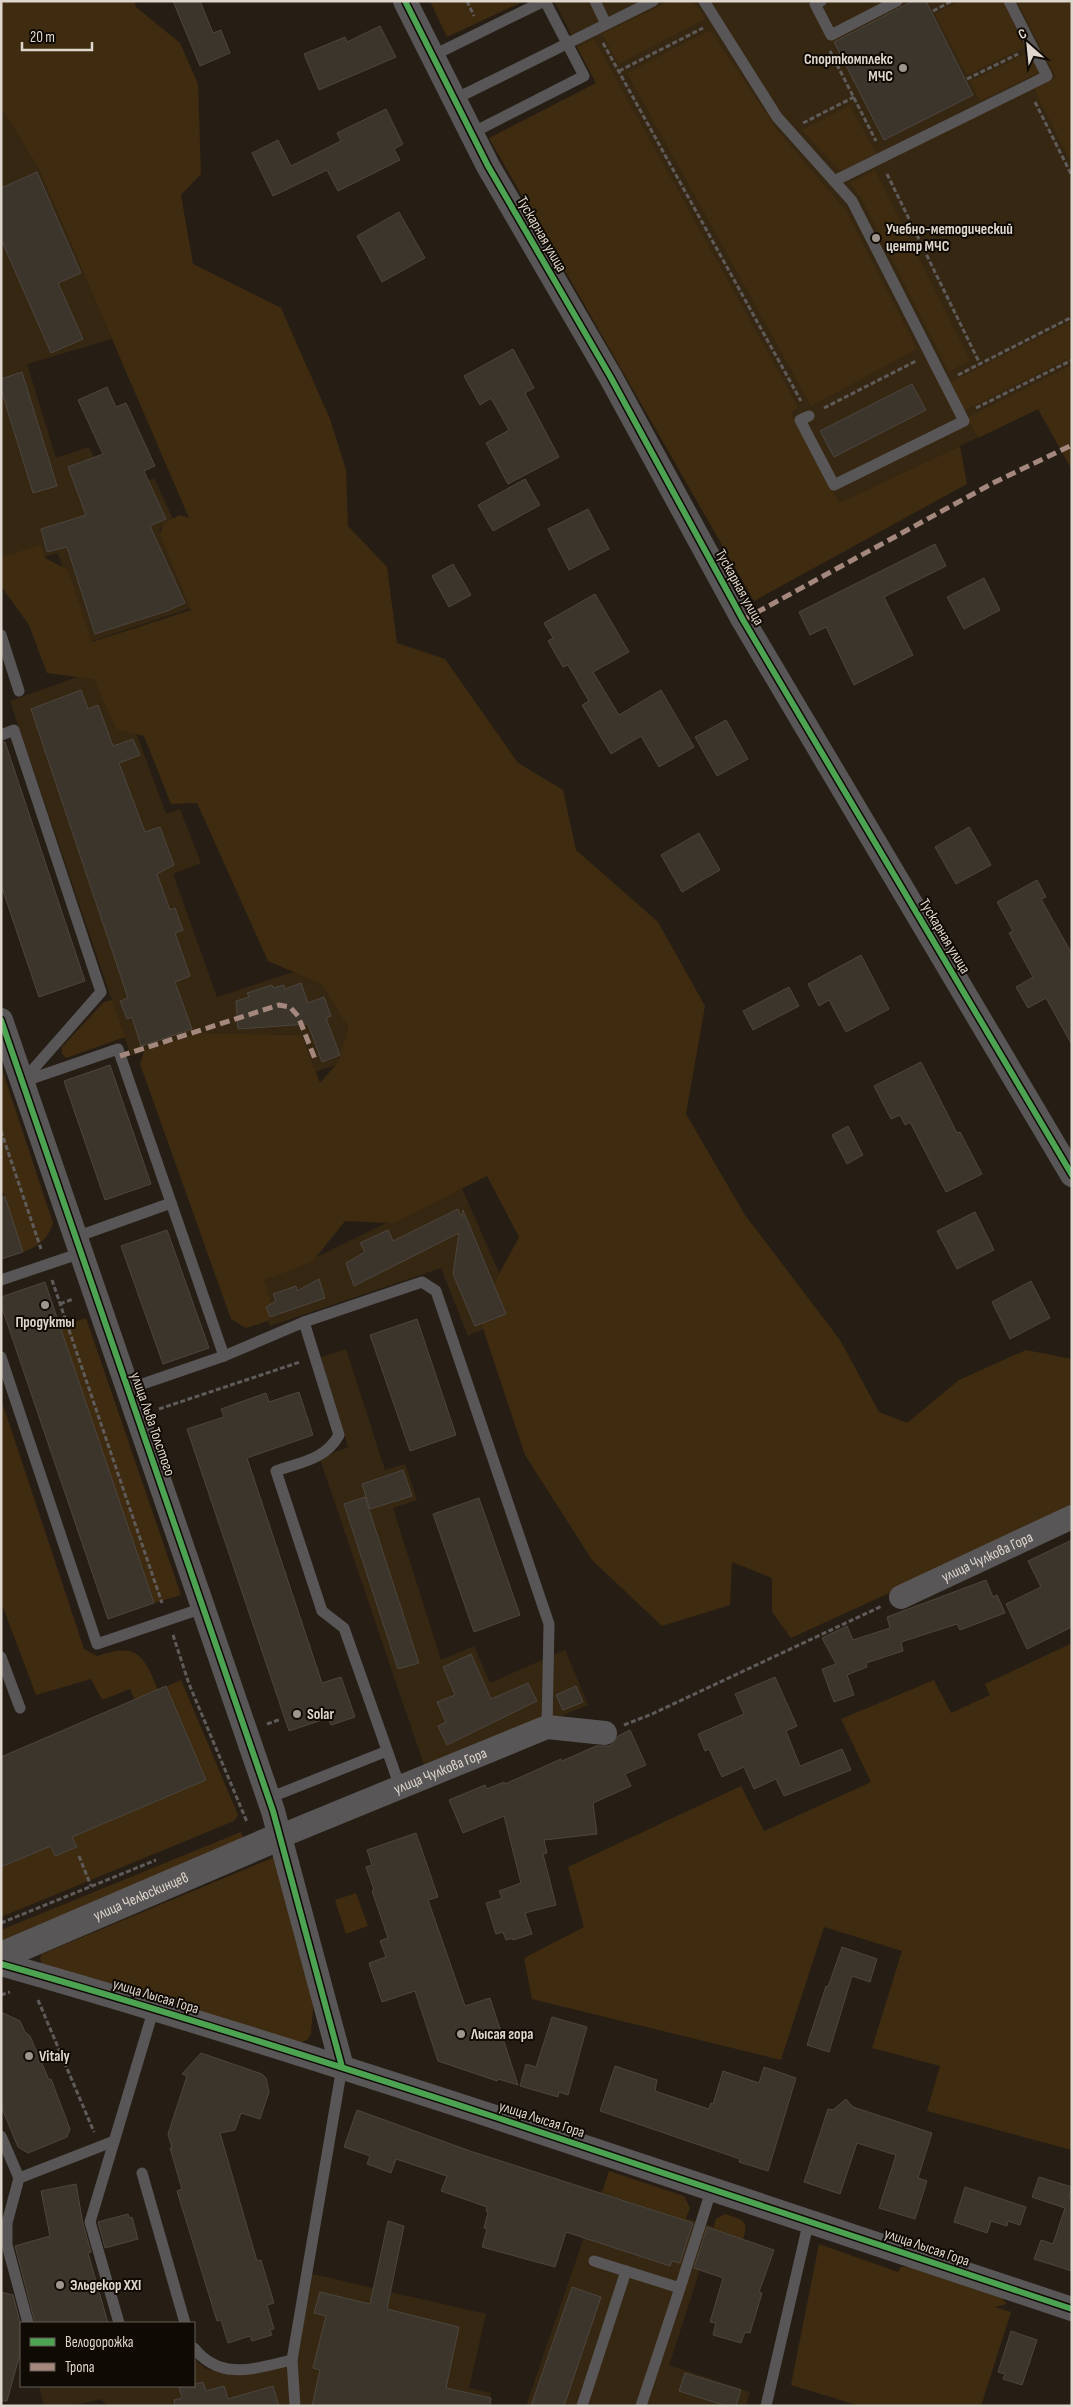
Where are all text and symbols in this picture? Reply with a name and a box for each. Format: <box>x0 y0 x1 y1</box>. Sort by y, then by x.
scale bar <box>22 20 92 52</box>
north arrow <box>1003 20 1053 70</box>
text: С <box>1015 25 1029 43</box>
text: 20 m <box>30 28 55 47</box>
place label: Спорткомплекс МЧС <box>804 50 893 86</box>
marker: Спорткомплекс МЧС <box>897 62 909 74</box>
street label: Тускарная улица <box>512 193 571 276</box>
place label: Учебно-методический центр МЧС <box>886 220 1013 256</box>
marker: Учебно-методический центр МЧС <box>870 232 882 244</box>
street label: Тускарная улица <box>711 546 768 629</box>
street label: Тускарная улица <box>915 895 974 977</box>
marker: Продукты <box>39 1299 51 1311</box>
place label: Продукты <box>15 1313 75 1332</box>
street label: улица Льва Толстого <box>126 1370 179 1479</box>
street label: улица Чулкова Гора <box>938 1528 1036 1587</box>
place label: Solar <box>307 1705 334 1724</box>
marker: Solar <box>291 1708 303 1720</box>
street label: улица Чулкова Гора <box>391 1744 490 1799</box>
street label: улица Челюскинцев <box>90 1868 191 1925</box>
street label: улица Лысая Гора <box>111 1974 201 2019</box>
place label: Лысая гора <box>470 2025 533 2044</box>
marker: Лысая гора <box>455 2028 467 2040</box>
place label: Vitaly <box>39 2047 71 2066</box>
marker: Vitaly <box>23 2050 35 2062</box>
street label: улица Лысая Гора <box>497 2097 587 2142</box>
street label: улица Лысая Гора <box>882 2224 972 2271</box>
place label: Эльдекор XXI <box>70 2276 141 2295</box>
marker: Эльдекор XXI <box>54 2279 66 2291</box>
legend <box>20 2322 195 2387</box>
text: Велодорожка <box>65 2333 134 2352</box>
text: Тропа <box>65 2358 95 2377</box>

